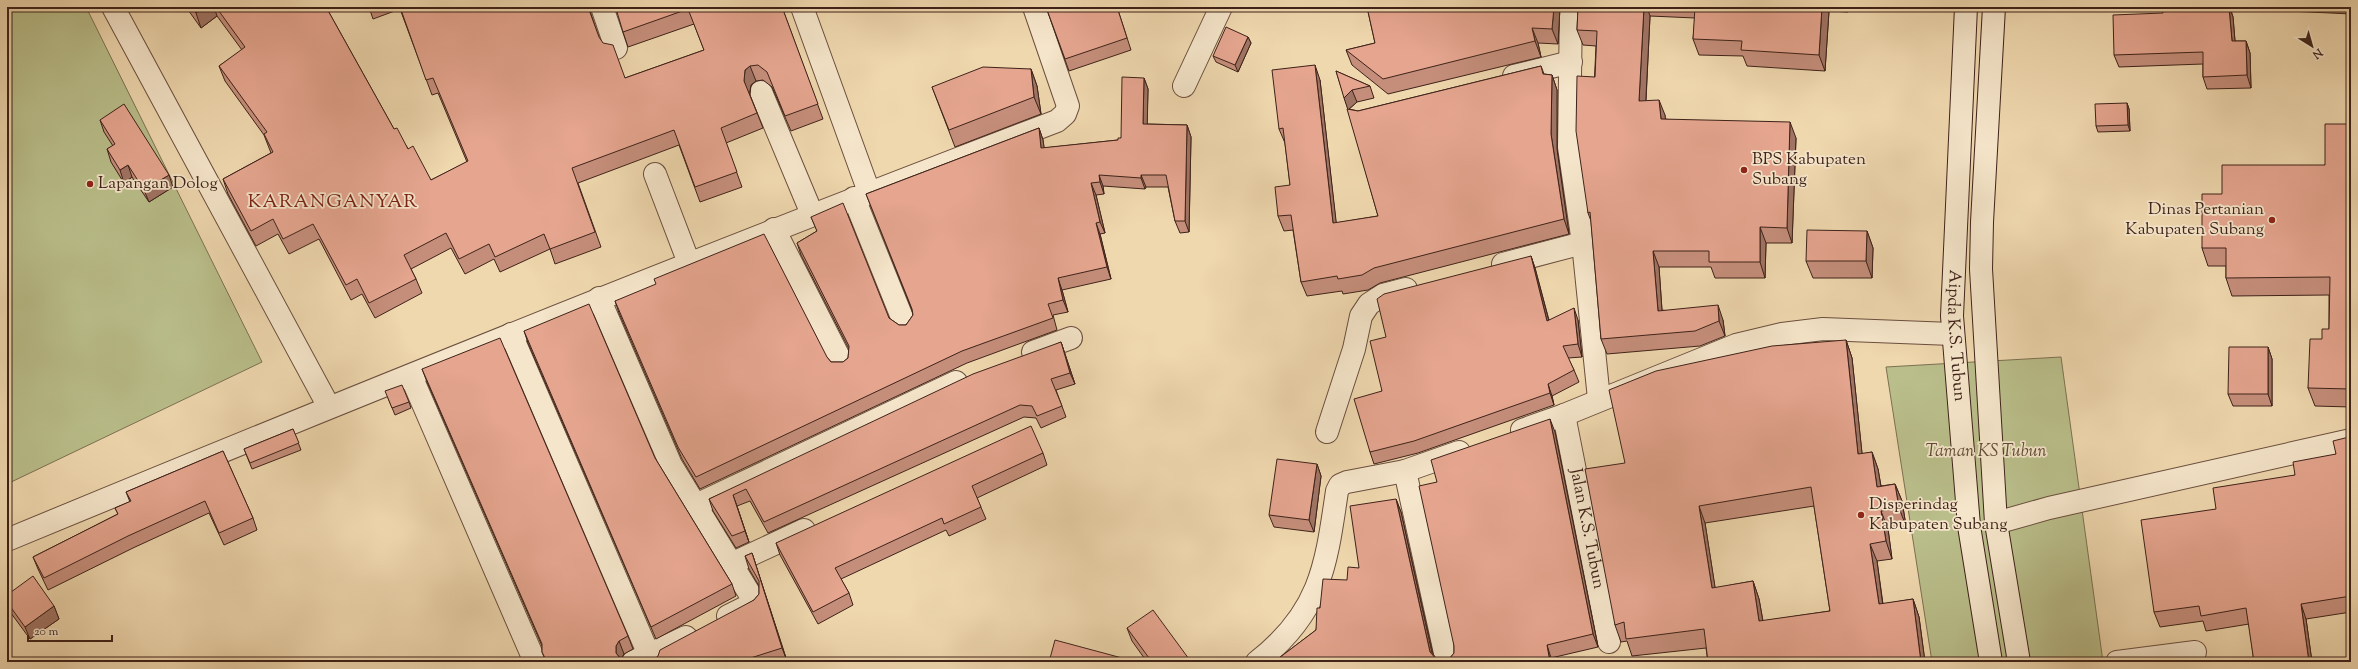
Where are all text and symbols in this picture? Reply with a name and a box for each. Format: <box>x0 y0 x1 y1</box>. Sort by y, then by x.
north arrow <box>2292 26 2332 66</box>
text: N <box>2309 44 2327 62</box>
place label: BPS Kabupaten Subang <box>1752 148 1866 192</box>
marker: BPS Kabupaten Subang <box>1739 165 1749 175</box>
place label: Lapangan Dolog <box>98 172 218 196</box>
marker: Lapangan Dolog <box>85 179 95 189</box>
district label: KARANGANYAR <box>248 189 418 216</box>
place label: Dinas Pertanian Kabupaten Subang <box>2125 198 2264 242</box>
marker: Dinas Pertanian Kabupaten Subang <box>2267 215 2277 225</box>
street label: Aipda K.S. Tubun <box>1940 269 1971 403</box>
park label: Taman KS Tubun <box>1926 440 2047 464</box>
street label: Jalan K.S. Tubun <box>1563 465 1610 591</box>
place label: Disperindag Kabupaten Subang <box>1869 493 2008 537</box>
marker: Disperindag Kabupaten Subang <box>1856 510 1866 520</box>
scale bar <box>28 617 112 643</box>
text: 20 m <box>34 623 59 641</box>

